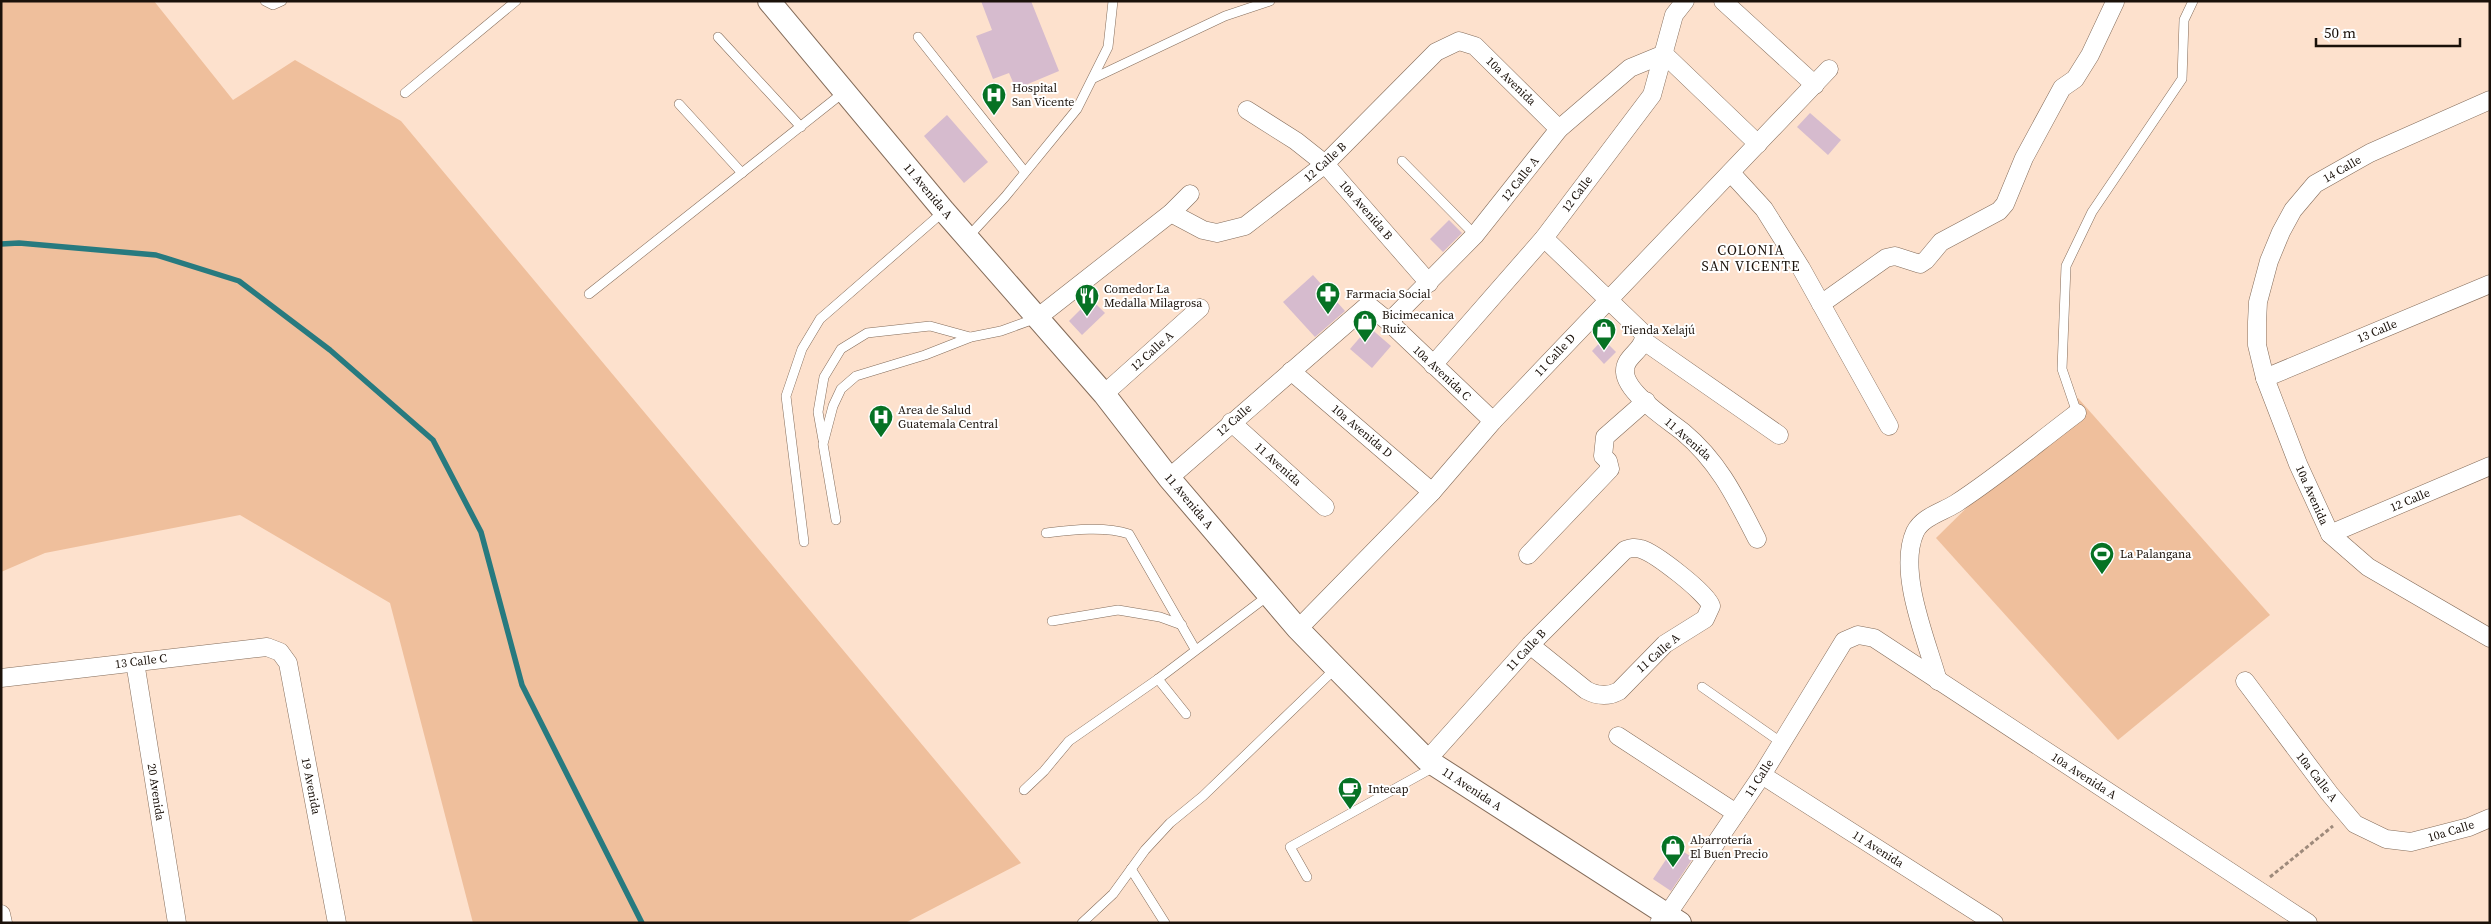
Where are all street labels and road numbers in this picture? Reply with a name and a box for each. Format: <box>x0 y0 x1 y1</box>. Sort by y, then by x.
street label: 10a Avenida <box>1483 53 1540 110</box>
street label: 12 Calle B <box>1300 138 1350 185</box>
street label: 14 Calle <box>2320 152 2364 186</box>
street label: 12 Calle A <box>1498 153 1542 205</box>
street label: 11 Avenida A <box>900 160 956 222</box>
street label: 12 Calle <box>1558 173 1596 215</box>
street label: 10a Avenida B <box>1336 177 1397 244</box>
street label: 13 Calle <box>2355 315 2399 347</box>
street label: 12 Calle A <box>1127 327 1177 375</box>
street label: 11 Calle D <box>1531 330 1579 380</box>
street label: 10a Avenida C <box>1409 342 1475 404</box>
street label: 12 Calle <box>1213 400 1255 440</box>
street label: 10a Avenida D <box>1328 401 1396 461</box>
street label: 11 Avenida <box>1661 414 1716 465</box>
street label: 11 Avenida <box>1251 439 1305 490</box>
street label: 10a Avenida <box>2292 463 2333 528</box>
street label: 11 Avenida A <box>1161 470 1217 532</box>
street label: 12 Calle <box>2388 484 2432 516</box>
street label: 11 Calle B <box>1502 625 1550 675</box>
street label: 11 Calle A <box>1633 630 1683 676</box>
street label: 13 Calle C <box>114 650 168 672</box>
street label: 10a Avenida A <box>2048 749 2120 803</box>
street label: 10a Calle A <box>2293 749 2341 805</box>
street label: 19 Avenida <box>298 756 325 817</box>
street label: 11 Calle <box>1741 756 1777 800</box>
street label: 20 Avenida <box>144 762 169 823</box>
street label: 11 Avenida A <box>1439 764 1505 814</box>
street label: 10a Calle <box>2426 816 2476 846</box>
street label: 11 Avenida <box>1849 827 1907 872</box>

